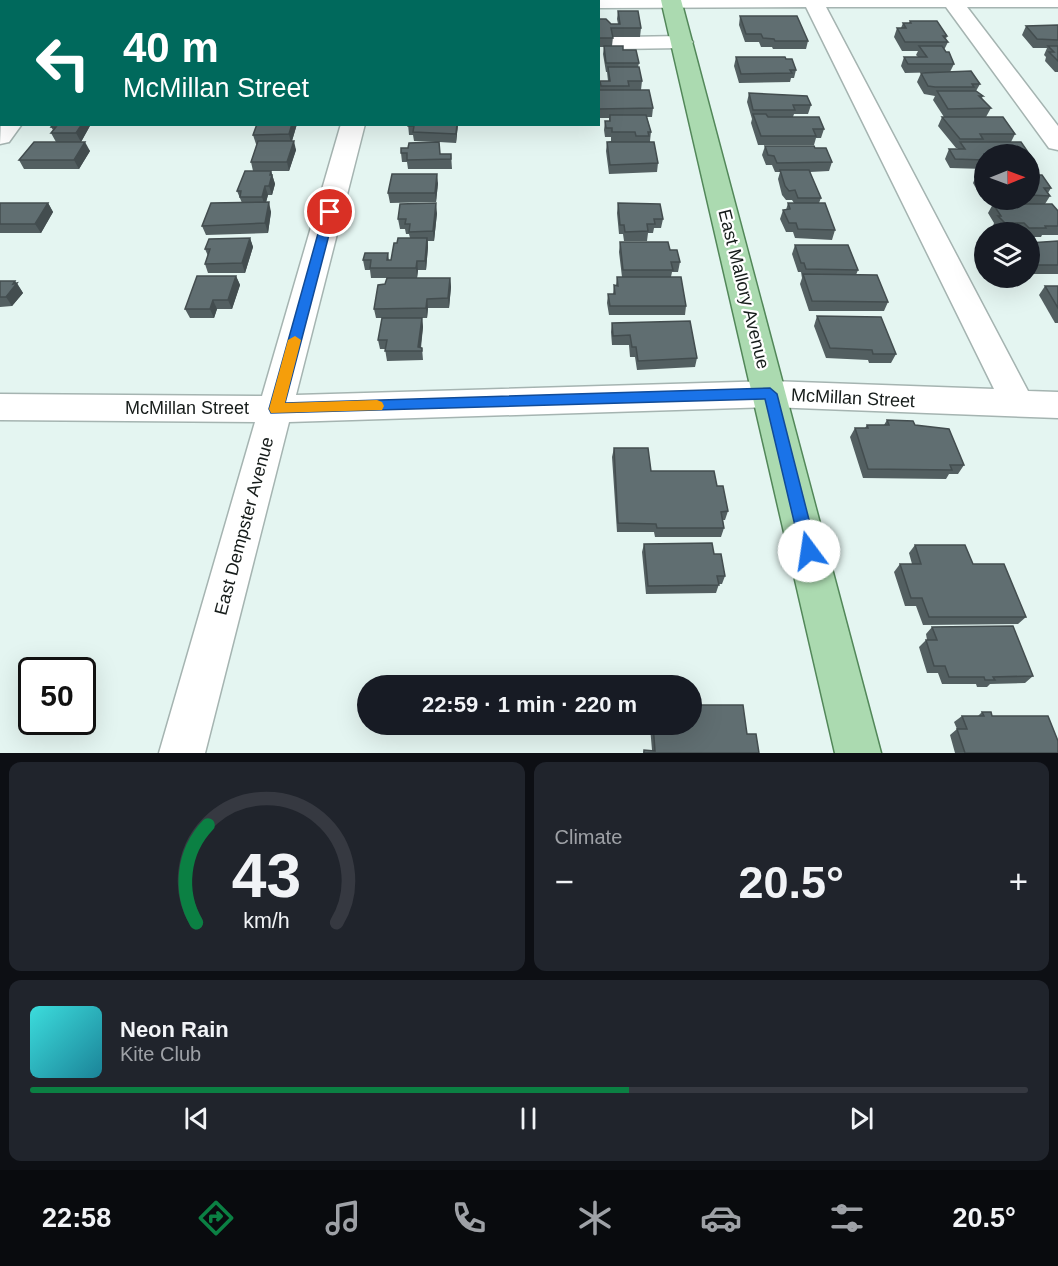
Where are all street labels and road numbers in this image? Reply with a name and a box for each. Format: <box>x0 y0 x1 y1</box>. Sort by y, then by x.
street label: East Mallory Avenue <box>714 207 774 371</box>
street label: McMillan Street <box>791 385 915 411</box>
street label: McMillan Street <box>125 398 249 418</box>
street label: East Dempster Avenue <box>211 435 277 617</box>

